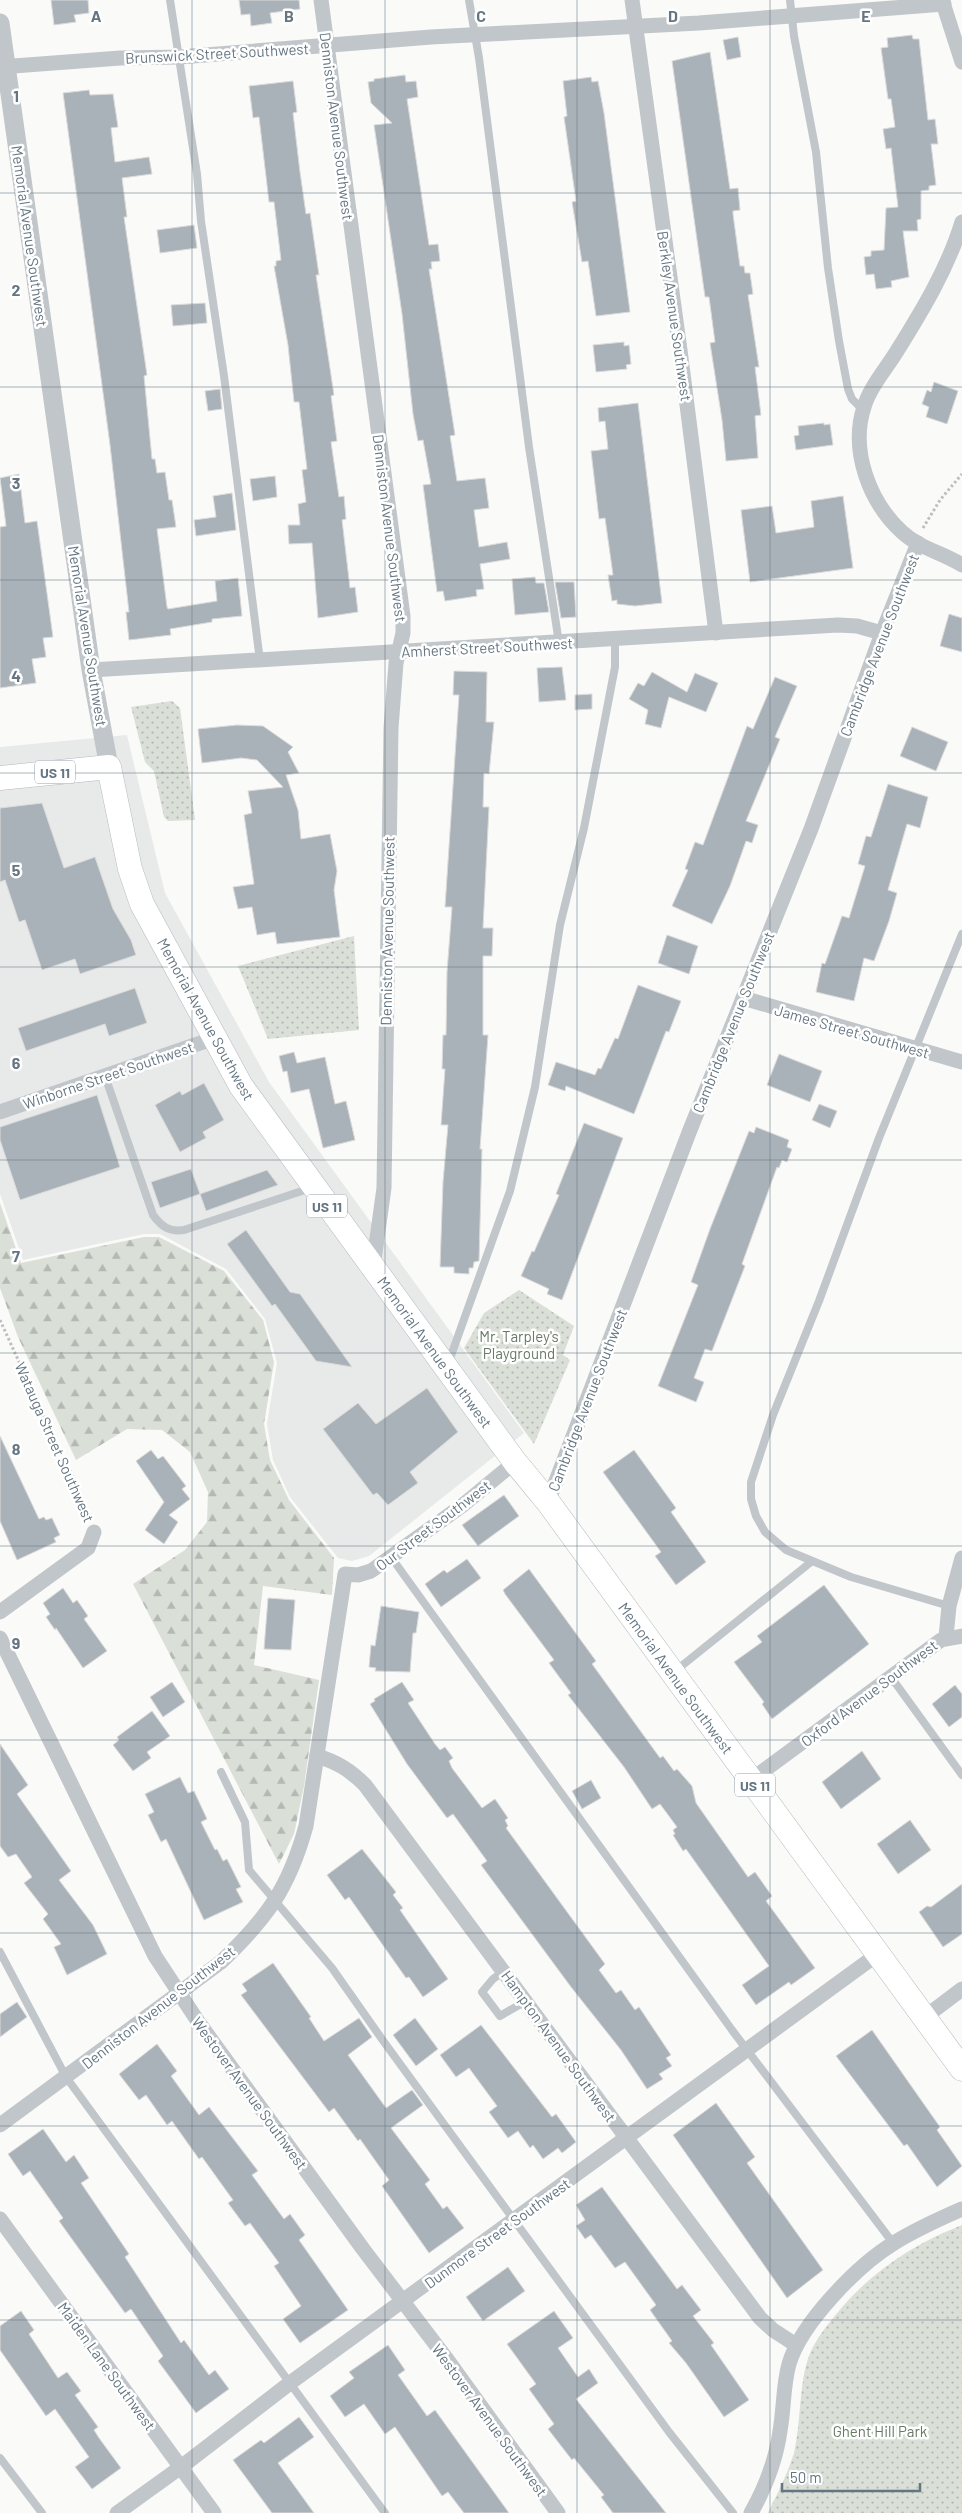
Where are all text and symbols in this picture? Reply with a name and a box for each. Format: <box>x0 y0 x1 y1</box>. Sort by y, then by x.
text: A <box>91 6 102 25</box>
text: B <box>284 6 294 25</box>
text: C <box>476 6 486 25</box>
text: D <box>668 6 678 25</box>
text: E <box>861 6 871 25</box>
street label: Denniston Avenue Southwest <box>317 31 357 221</box>
street label: Brunswick Street Southwest <box>125 39 309 67</box>
text: 1 <box>13 86 19 105</box>
street label: Memorial Avenue Southwest <box>8 144 52 328</box>
street label: Berkley Avenue Southwest <box>654 230 696 402</box>
text: 2 <box>12 280 21 299</box>
street label: Denniston Avenue Southwest <box>370 433 410 623</box>
text: 3 <box>12 473 20 492</box>
street label: Memorial Avenue Southwest <box>65 544 111 728</box>
street label: Cambridge Avenue Southwest <box>836 551 922 739</box>
street label: Amherst Street Southwest <box>401 634 573 660</box>
text: 4 <box>11 666 21 685</box>
road number: US 11 <box>35 760 75 784</box>
street label: Denniston Avenue Southwest <box>376 836 398 1026</box>
text: 5 <box>12 860 21 879</box>
street label: Cambridge Avenue Southwest <box>688 929 778 1115</box>
street label: Memorial Avenue Southwest <box>154 935 258 1103</box>
street label: James Street Southwest <box>773 1000 931 1062</box>
street label: Winborne Street Southwest <box>20 1037 196 1113</box>
text: 6 <box>12 1053 21 1072</box>
road number: US 11 <box>307 1194 347 1218</box>
text: 7 <box>12 1246 20 1265</box>
street label: Memorial Avenue Southwest <box>374 1273 496 1431</box>
street label: Cambridge Avenue Southwest <box>544 1306 630 1494</box>
park label: Mr. Tarpley's Playground <box>479 1327 559 1362</box>
street label: Watauga Street Southwest <box>12 1359 98 1525</box>
text: 8 <box>12 1439 21 1458</box>
street label: Our Street Southwest <box>372 1476 494 1574</box>
street label: Memorial Avenue Southwest <box>615 1599 737 1757</box>
text: 9 <box>12 1633 20 1652</box>
street label: Oxford Avenue Southwest <box>797 1636 941 1750</box>
road number: US 11 <box>735 1774 775 1796</box>
street label: Denniston Avenue Southwest <box>78 1942 238 2072</box>
street label: Hampton Avenue Southwest <box>498 1967 620 2125</box>
street label: Westover Avenue Southwest <box>189 2013 311 2173</box>
street label: Dunmore Street Southwest <box>421 2174 573 2292</box>
street label: Maiden Lane Southwest <box>54 2298 160 2434</box>
street label: Westover Avenue Southwest <box>429 2340 551 2500</box>
park label: Ghent Hill Park <box>833 2422 928 2440</box>
scale bar <box>782 2460 920 2492</box>
text: 50 m <box>790 2468 822 2486</box>

